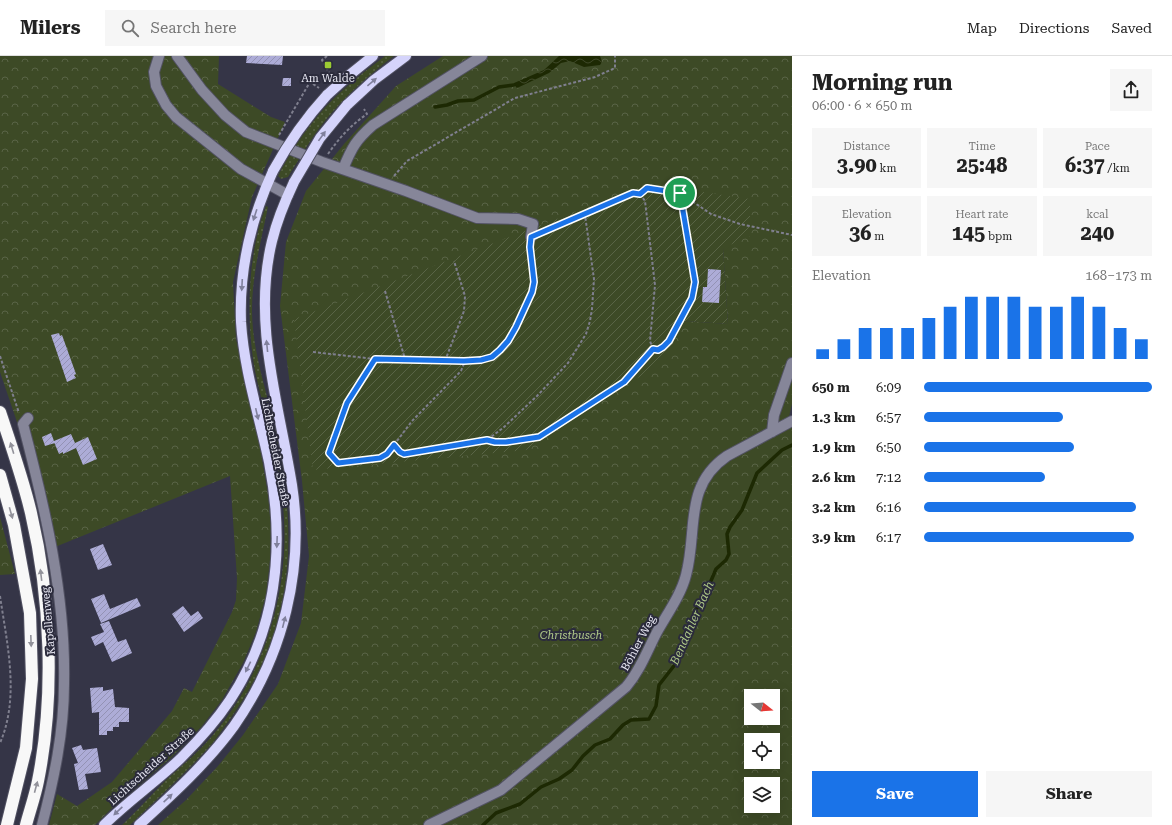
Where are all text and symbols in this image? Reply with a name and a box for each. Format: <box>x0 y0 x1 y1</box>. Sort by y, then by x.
search box <box>105 10 385 46</box>
text: Milers <box>20 16 81 39</box>
icon: search <box>119 17 141 39</box>
text: Search here <box>151 19 236 37</box>
text: Map <box>967 20 997 36</box>
text: Directions <box>1019 20 1089 36</box>
text: Saved <box>1111 20 1152 36</box>
marker: Am Walde <box>323 60 333 70</box>
button: share <box>1110 69 1152 111</box>
text: Morning run <box>812 70 953 95</box>
place label: Am Walde <box>301 72 355 85</box>
one-way arrow <box>367 77 378 86</box>
text: 06:00 · 6 × 650 m <box>812 98 912 113</box>
one-way arrow <box>317 131 326 142</box>
text: Distance <box>843 140 890 153</box>
text: Time <box>969 140 995 153</box>
text: Pace <box>1085 140 1110 153</box>
text: 3.90 <box>837 153 877 177</box>
text: 25:48 <box>956 153 1008 177</box>
text: 6:37 <box>1065 153 1105 177</box>
text: km <box>877 162 897 175</box>
text: /km <box>1105 162 1130 175</box>
pin <box>663 176 697 210</box>
icon: arrive <box>669 182 691 204</box>
text: Elevation <box>842 208 892 221</box>
text: Heart rate <box>956 208 1008 221</box>
text: kcal <box>1086 208 1108 221</box>
one-way arrow <box>252 209 258 221</box>
text: 36 <box>849 221 871 245</box>
text: 145 <box>952 221 985 245</box>
text: 240 <box>1081 221 1114 245</box>
text: m <box>871 230 884 243</box>
text: bpm <box>985 230 1012 243</box>
text: Elevation <box>812 268 871 283</box>
text: 168–173 m <box>1085 268 1152 283</box>
one-way arrow <box>238 279 245 291</box>
one-way arrow <box>264 340 270 352</box>
text: 650 m <box>812 380 850 395</box>
text: 6:09 <box>876 380 901 395</box>
street label: Lichtscheider Straße <box>259 397 292 507</box>
one-way arrow <box>254 408 260 420</box>
text: 1.3 km <box>812 410 855 425</box>
text: 6:57 <box>876 410 901 425</box>
text: 1.9 km <box>812 440 855 455</box>
text: 6:50 <box>876 440 901 455</box>
one-way arrow <box>9 442 15 454</box>
text: 2.6 km <box>812 470 855 485</box>
text: 7:12 <box>876 470 901 485</box>
text: 3.2 km <box>812 500 855 515</box>
text: 6:16 <box>876 500 901 515</box>
one-way arrow <box>8 507 14 519</box>
text: 3.9 km <box>812 530 855 545</box>
text: 6:17 <box>876 530 901 545</box>
one-way arrow <box>274 536 281 548</box>
one-way arrow <box>38 569 45 581</box>
water label: Bendahler Bach <box>667 579 717 668</box>
street label: Kapellenweg <box>39 586 58 655</box>
street label: Böhler Weg <box>618 613 659 673</box>
one-way arrow <box>281 616 287 628</box>
park label: Christbusch <box>540 629 603 642</box>
one-way arrow <box>28 635 34 648</box>
one-way arrow <box>245 662 251 673</box>
north arrow <box>744 689 780 725</box>
map controls <box>744 689 780 813</box>
street label: Lichtscheider Straße <box>106 725 197 808</box>
button: locate <box>744 733 780 769</box>
button: Save <box>812 771 978 817</box>
button: Share <box>986 771 1152 817</box>
button: layers <box>744 777 780 813</box>
one-way arrow <box>34 781 40 794</box>
one-way arrow <box>163 794 173 803</box>
one-way arrow <box>114 806 123 815</box>

